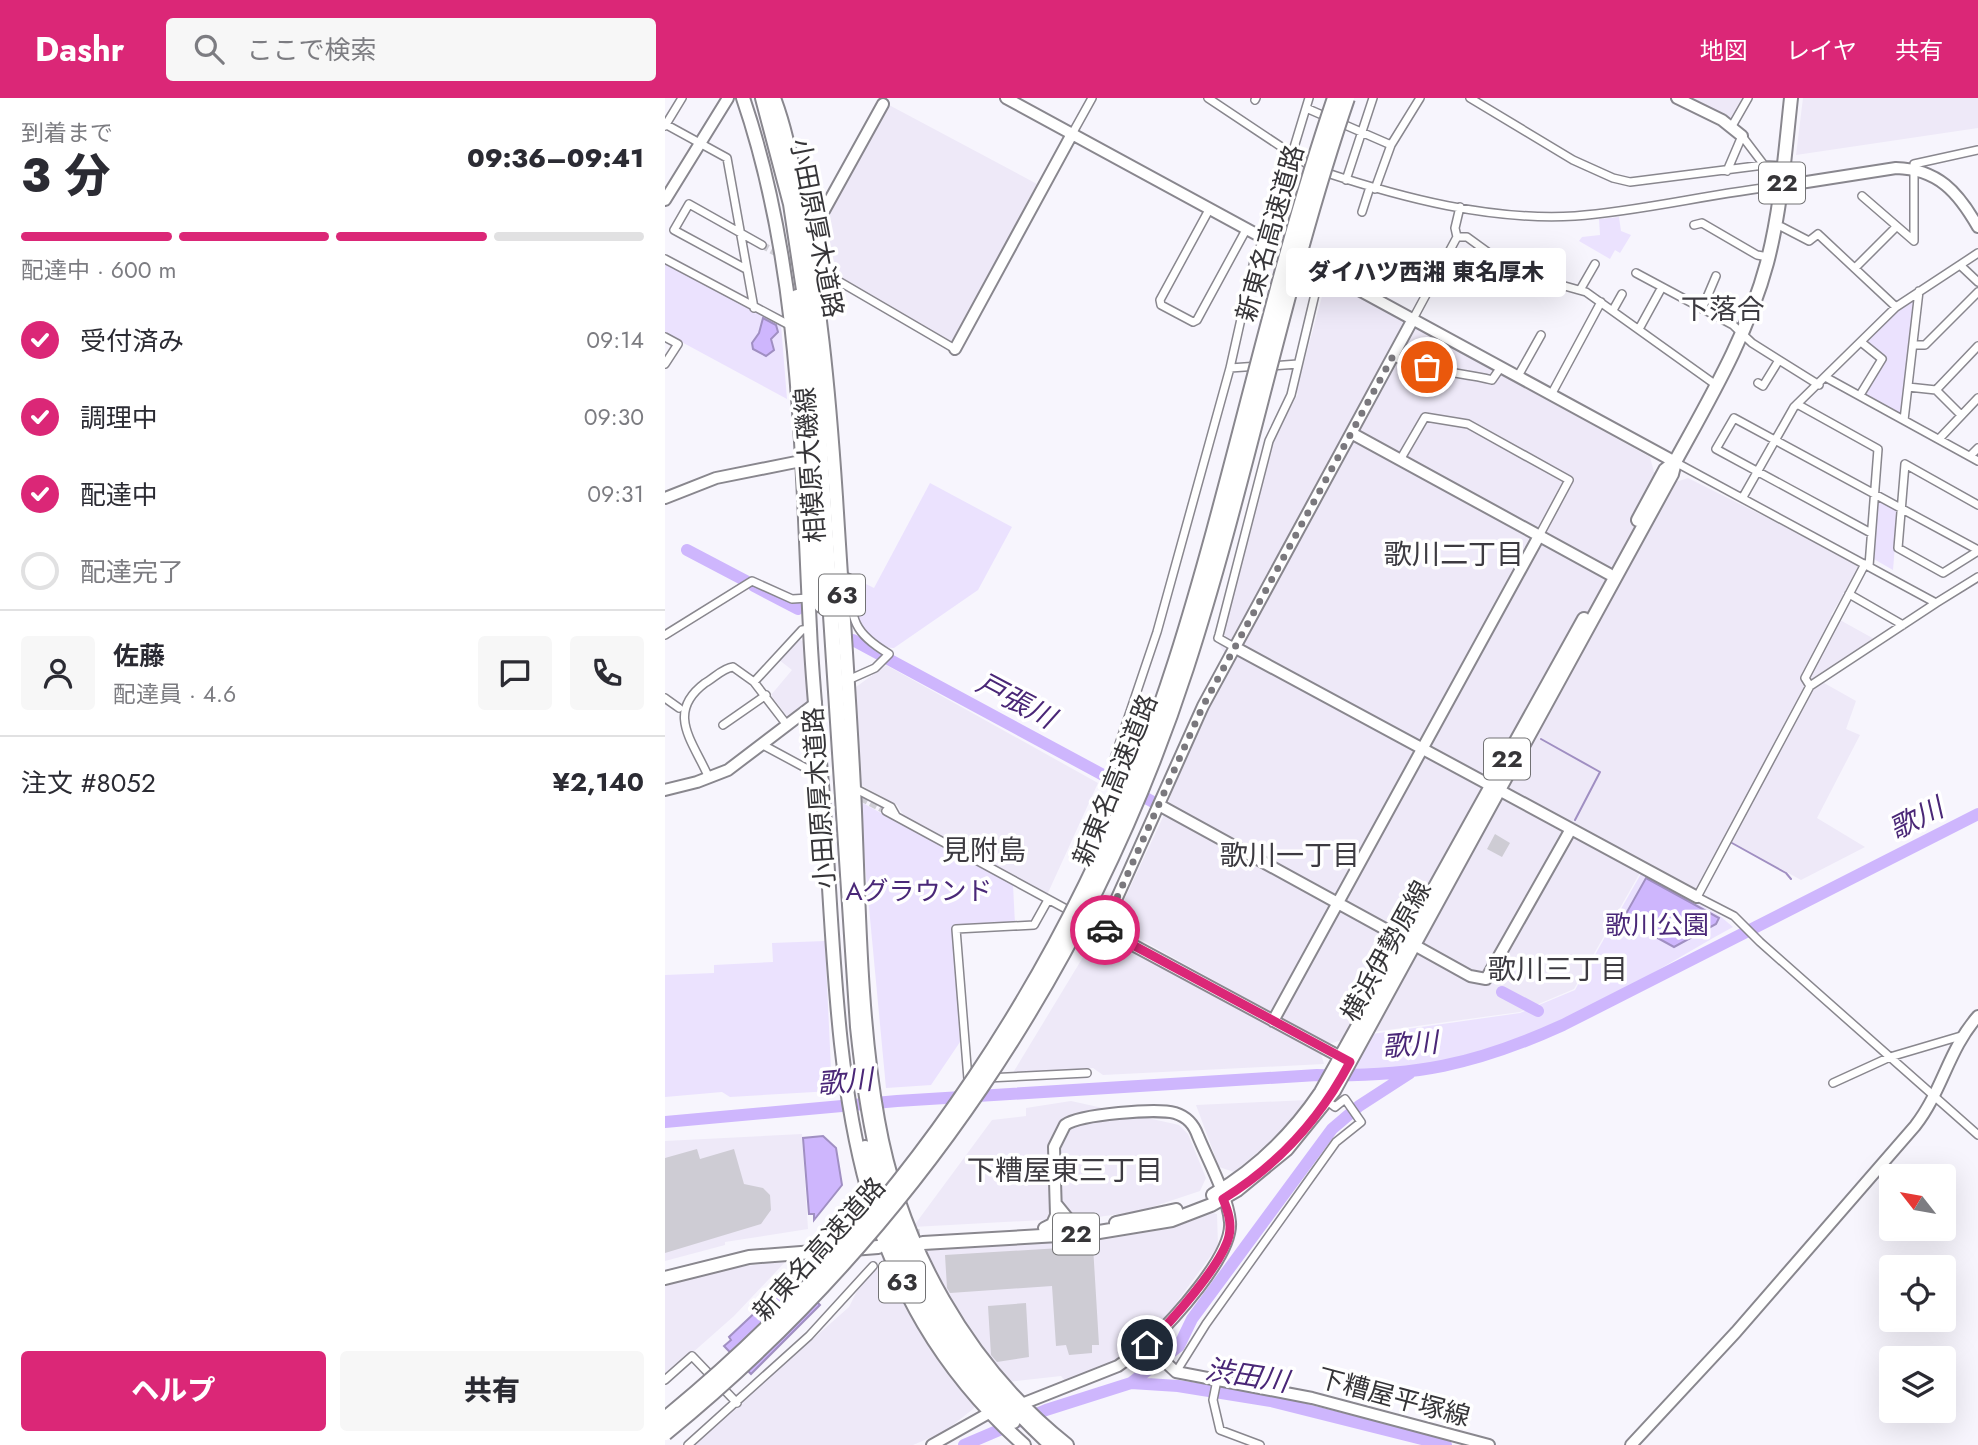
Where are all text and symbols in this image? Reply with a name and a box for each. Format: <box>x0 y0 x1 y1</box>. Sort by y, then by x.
search box <box>166 18 656 81</box>
text: Dashr <box>35 26 124 73</box>
icon: search <box>190 30 228 68</box>
text: ここで検索 <box>246 31 376 69</box>
text: 地図 <box>1700 33 1748 68</box>
text: レイヤ <box>1786 33 1857 68</box>
text: 共有 <box>1895 33 1943 68</box>
text: 到着まで <box>21 116 113 150</box>
street label: 小田原厚木道路 <box>781 135 853 321</box>
text: 09:36–09:41 <box>467 139 644 177</box>
street label: 新東名高速道路 <box>1227 140 1313 326</box>
text: 3 分 <box>21 143 110 209</box>
road number: 22 <box>1759 162 1805 204</box>
callout: ダイハツ西湘 東名厚木 <box>1287 248 1567 297</box>
text: 配達中 · 600 m <box>21 253 176 287</box>
text: ダイハツ西湘 東名厚木 <box>1308 255 1544 289</box>
district label: 下落合 <box>1681 289 1765 330</box>
icon: check <box>21 321 59 359</box>
text: 受付済み <box>80 322 184 360</box>
text: 09:14 <box>586 323 644 357</box>
pin <box>1397 337 1457 397</box>
icon: bag <box>1408 348 1446 386</box>
street label: 相模原大磯線 <box>786 386 834 544</box>
icon: check <box>21 398 59 436</box>
text: 調理中 <box>80 399 158 437</box>
text: 09:30 <box>584 400 644 434</box>
icon: check <box>21 475 59 513</box>
text: 配達中 <box>80 476 158 514</box>
text: 09:31 <box>587 477 644 511</box>
district label: 歌川二丁目 <box>1384 534 1524 575</box>
text: 配達完了 <box>80 553 184 591</box>
road number: 63 <box>819 574 865 616</box>
button: person <box>21 636 95 710</box>
button: chat <box>478 636 552 710</box>
button: phone <box>570 636 644 710</box>
text: 佐藤 <box>113 637 165 675</box>
water label: 戸張川 <box>969 663 1065 740</box>
text: 配達員 · 4.6 <box>113 677 236 711</box>
street label: 新東名高速道路 <box>1063 689 1167 871</box>
street label: 小田原厚木道路 <box>794 706 844 890</box>
road number: 22 <box>1484 738 1530 780</box>
text: ¥2,140 <box>553 763 644 801</box>
text: 注文 #8052 <box>21 764 156 802</box>
water label: 歌川 <box>1882 786 1953 849</box>
district label: 見附島 <box>942 830 1026 871</box>
district label: 歌川一丁目 <box>1220 835 1360 876</box>
park label: Aグラウンド <box>845 872 993 910</box>
street label: 横浜伊勢原線 <box>1332 874 1440 1028</box>
courier <box>1070 895 1140 965</box>
park label: 歌川公園 <box>1605 906 1709 944</box>
icon: car <box>1086 911 1124 949</box>
district label: 歌川三丁目 <box>1488 949 1628 990</box>
water label: 歌川 <box>1380 1021 1443 1067</box>
water label: 歌川 <box>815 1058 878 1104</box>
district label: 下糟屋東三丁目 <box>967 1150 1163 1191</box>
north arrow <box>1879 1164 1957 1241</box>
map controls <box>1879 1164 1956 1423</box>
street label: 新東名高速道路 <box>744 1169 894 1329</box>
road number: 22 <box>1053 1214 1099 1254</box>
button: locate <box>1879 1255 1956 1332</box>
road number: 63 <box>879 1262 925 1302</box>
pin <box>1117 1315 1177 1375</box>
icon: home <box>1128 1326 1166 1364</box>
button: layers <box>1879 1346 1956 1423</box>
water label: 渋田川 <box>1202 1349 1295 1403</box>
button: ヘルプ <box>21 1351 326 1431</box>
button: 共有 <box>340 1351 644 1431</box>
street label: 下糟屋平塚線 <box>1314 1358 1474 1436</box>

